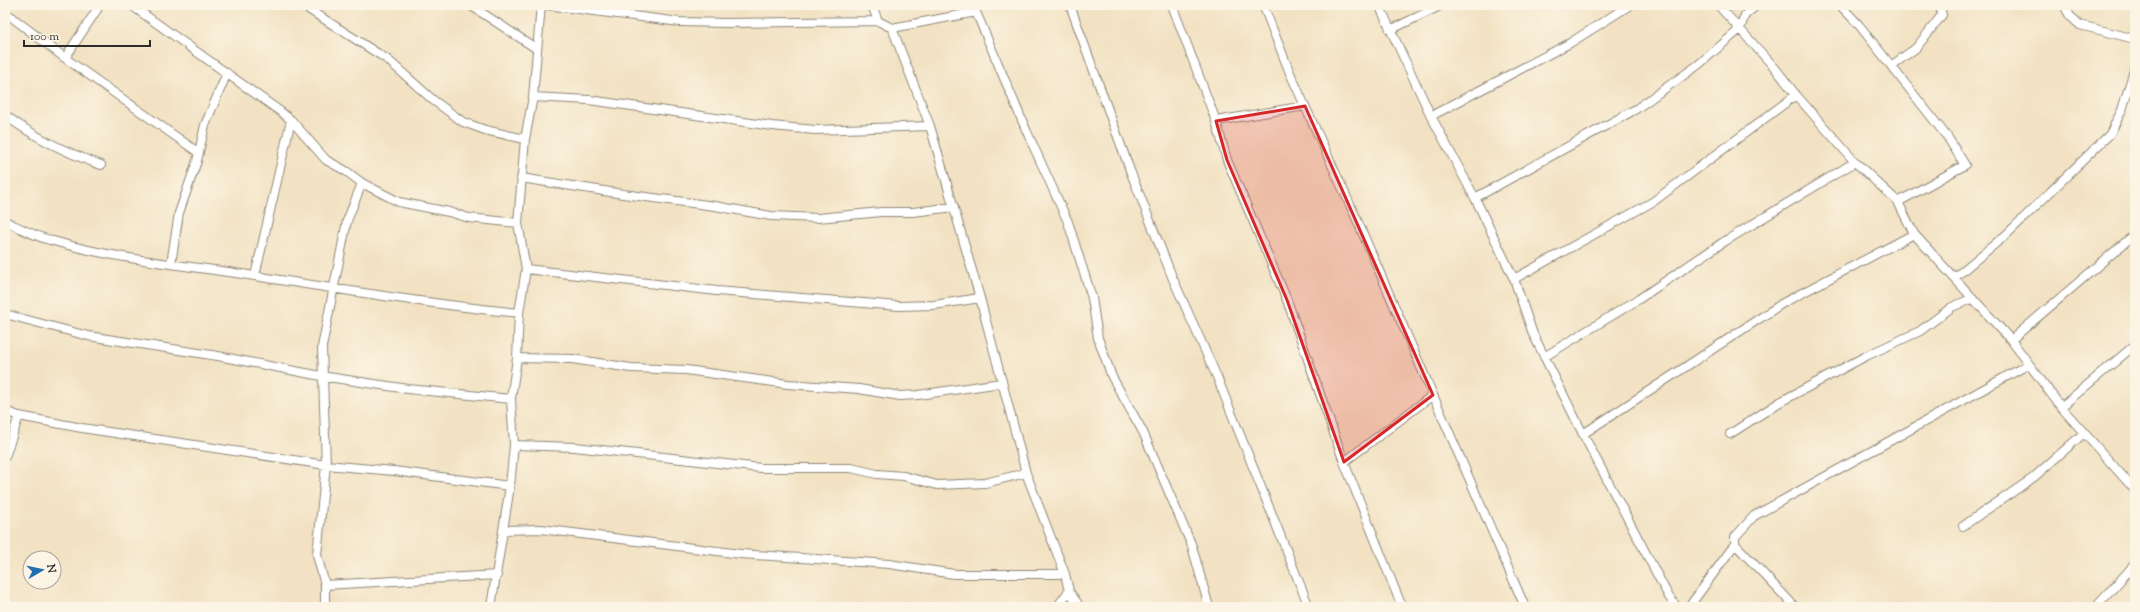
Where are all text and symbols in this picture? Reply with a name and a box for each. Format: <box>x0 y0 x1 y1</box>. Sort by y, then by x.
scale bar <box>24 22 150 48</box>
text: 100 m <box>30 28 59 46</box>
north arrow <box>22 550 62 590</box>
text: N <box>42 562 60 574</box>

